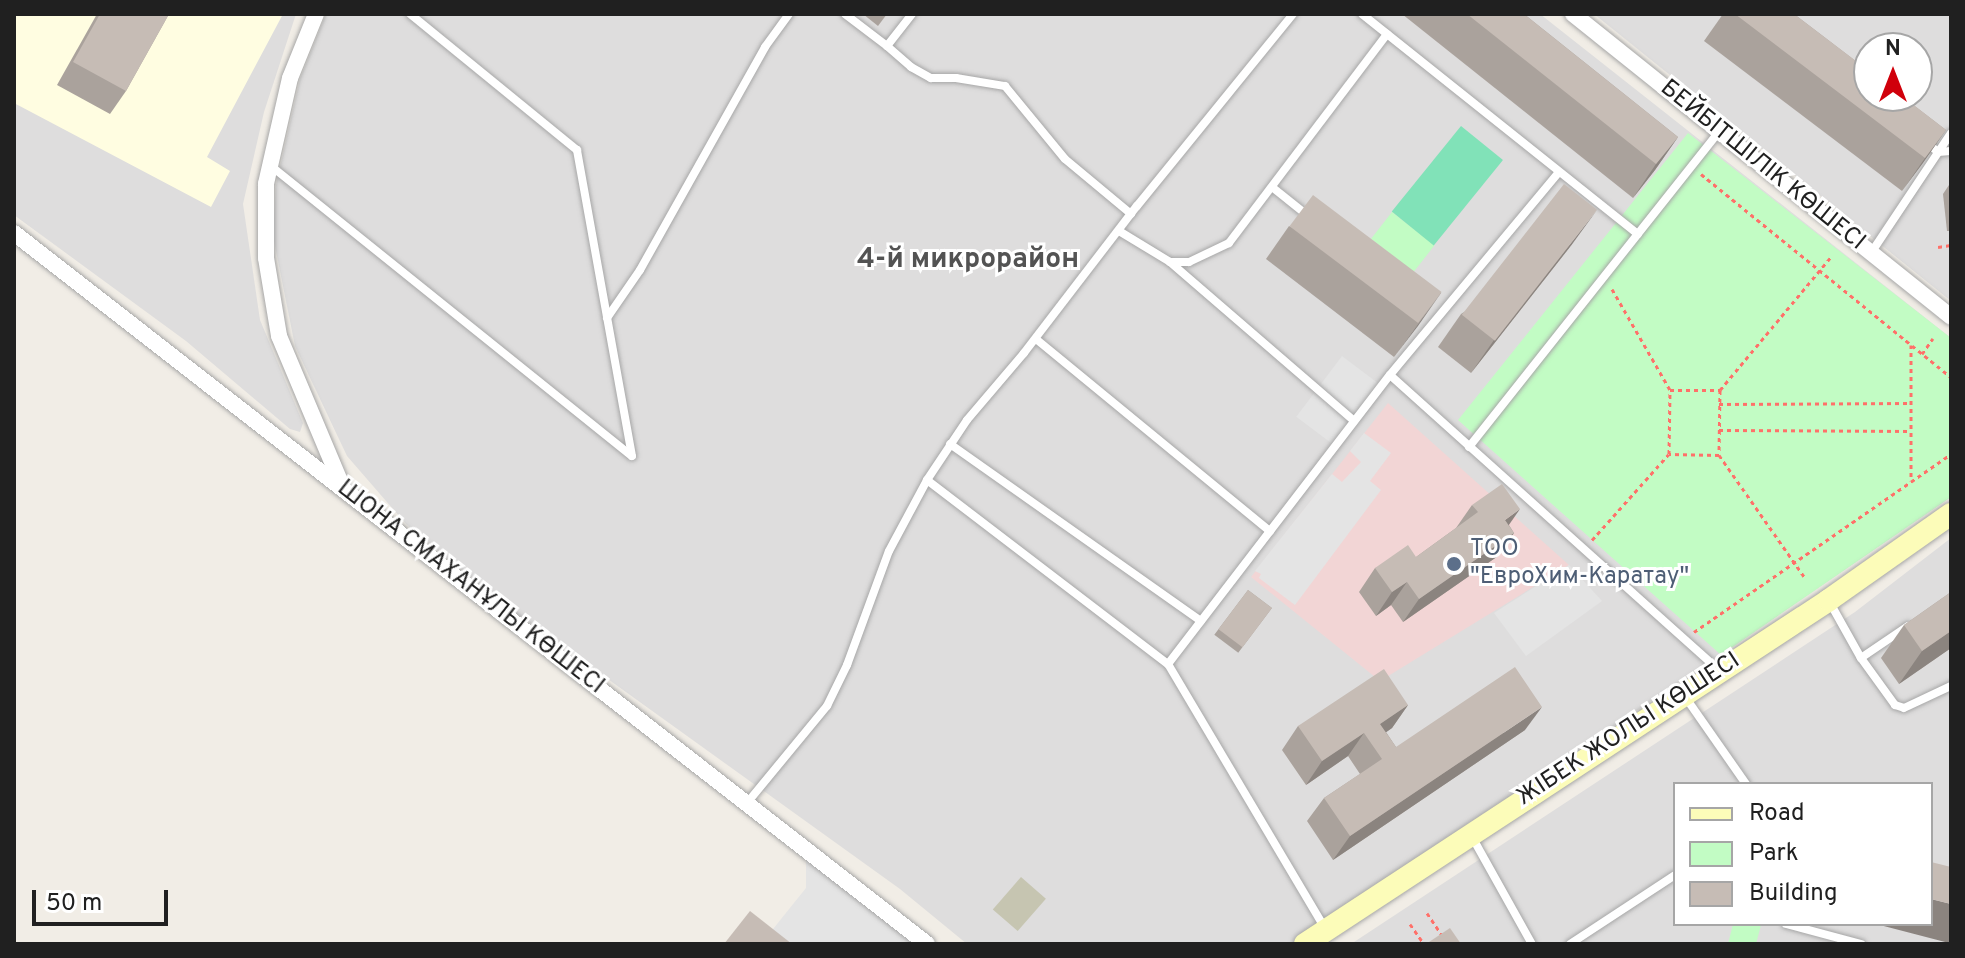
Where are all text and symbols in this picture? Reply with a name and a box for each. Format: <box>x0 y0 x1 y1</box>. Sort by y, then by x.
north arrow <box>1853 32 1933 112</box>
text: N <box>1885 36 1901 63</box>
street label: БЕЙБІТШІЛІК КӨШЕСІ <box>1654 74 1870 258</box>
district label: 4-й микрорайон <box>857 243 1079 277</box>
street label: ШОНА СМАХАНҰЛЫ КӨШЕСІ <box>330 474 610 702</box>
place label: ТОО "ЕвроХим-Каратау" <box>1470 536 1689 592</box>
marker: ТОО "ЕвроХим-Каратау" <box>1445 555 1463 573</box>
street label: ЖІБЕК ЖОЛЫ КӨШЕСІ <box>1512 647 1746 813</box>
legend <box>1673 782 1933 926</box>
text: Road <box>1749 799 1805 829</box>
text: Park <box>1749 839 1799 869</box>
scale bar <box>36 874 172 924</box>
text: Building <box>1749 879 1838 909</box>
text: 50 m <box>46 889 102 919</box>

